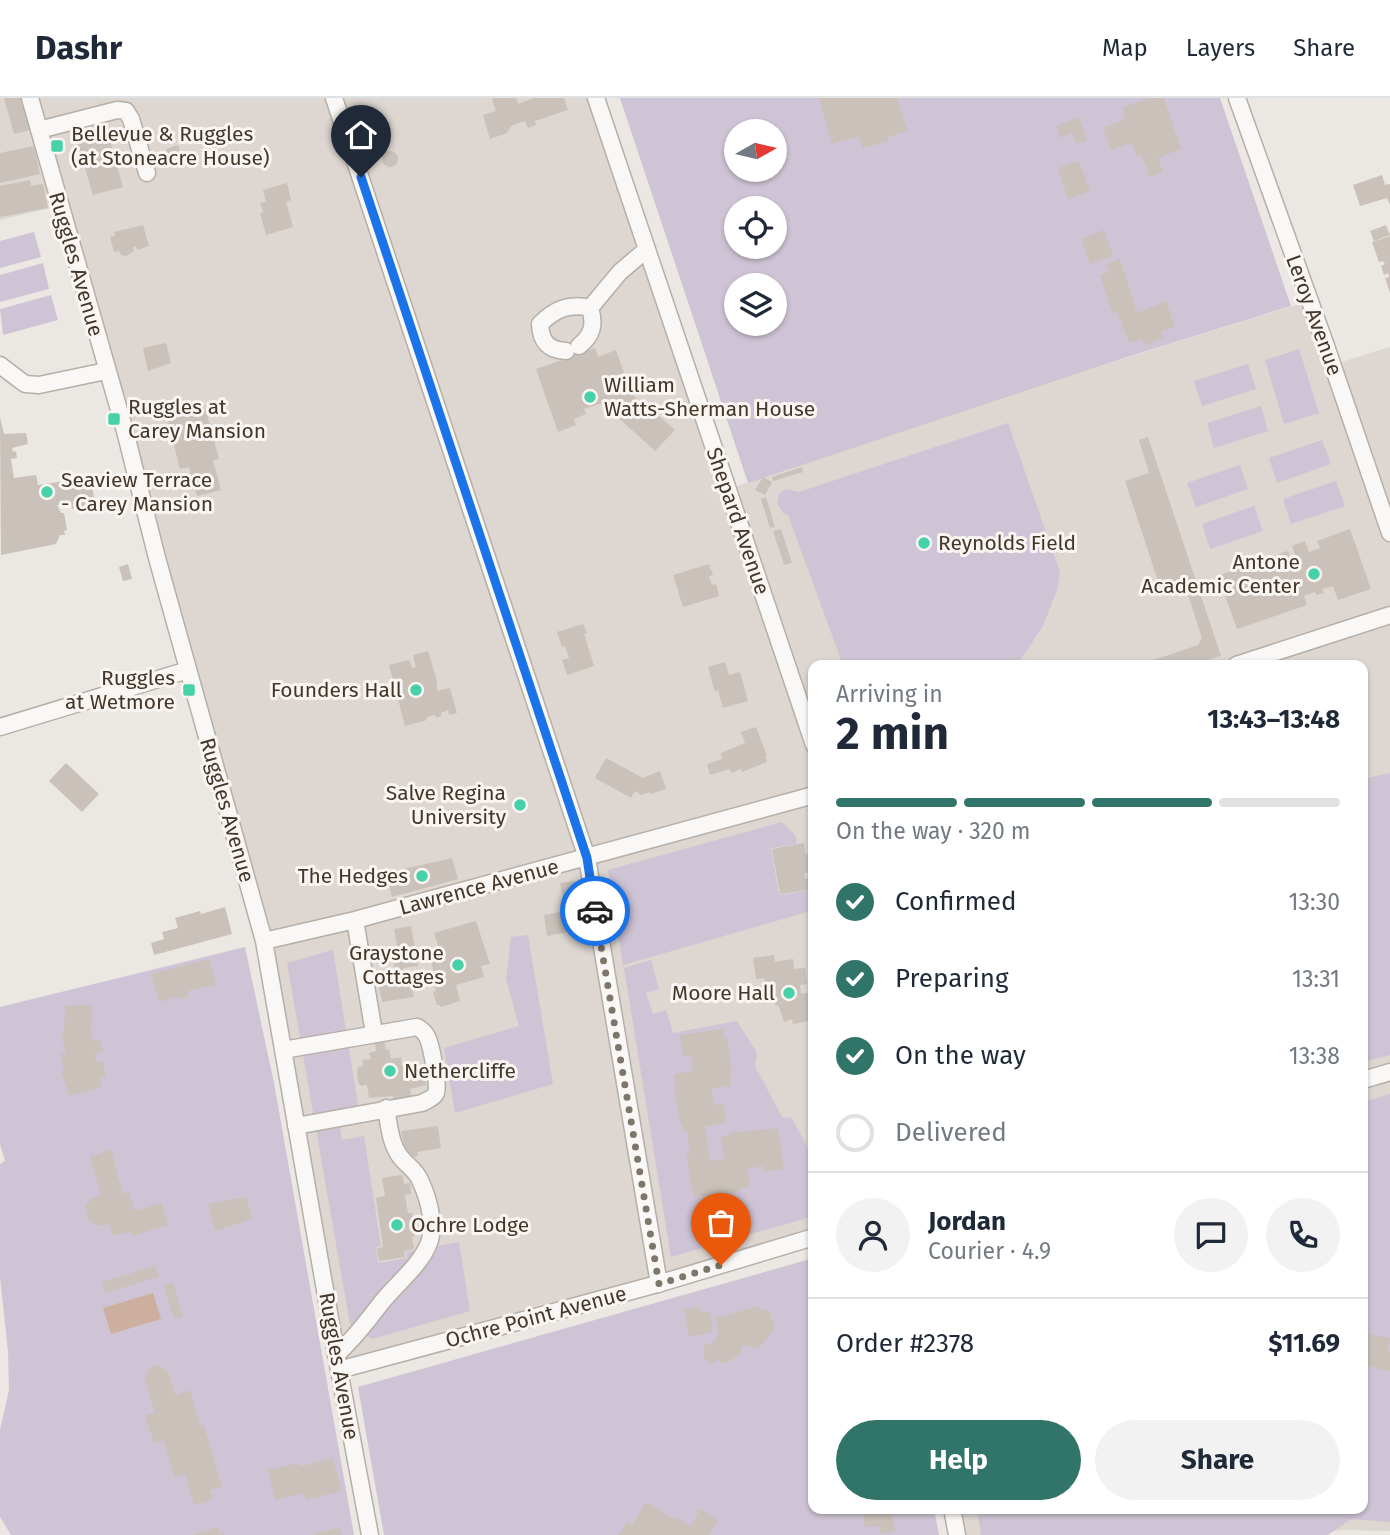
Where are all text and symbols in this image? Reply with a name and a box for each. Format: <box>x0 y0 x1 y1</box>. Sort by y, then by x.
text: Dashr <box>35 28 122 68</box>
text: Map <box>1102 34 1148 62</box>
text: Layers <box>1186 34 1255 62</box>
text: Share <box>1293 34 1355 62</box>
pin <box>331 105 391 177</box>
icon: home <box>342 116 380 154</box>
north arrow <box>724 119 788 182</box>
map controls <box>724 119 787 336</box>
place label: Bellevue & Ruggles (at Stoneacre House) <box>71 121 270 171</box>
marker: Bellevue & Ruggles (at Stoneacre House) <box>49 138 65 154</box>
street label: Ruggles Avenue <box>43 189 109 339</box>
button: locate <box>724 196 787 259</box>
street label: Leroy Avenue <box>1280 251 1348 379</box>
button: layers <box>724 273 787 336</box>
place label: William Watts-Sherman House <box>604 372 815 422</box>
marker: William Watts-Sherman House <box>582 389 598 405</box>
place label: Ruggles at Carey Mansion <box>128 394 266 444</box>
marker: Ruggles at Carey Mansion <box>106 411 122 427</box>
street label: Shepard Avenue <box>701 444 775 598</box>
place label: Seaview Terrace - Carey Mansion <box>61 467 213 517</box>
marker: Seaview Terrace - Carey Mansion <box>39 484 55 500</box>
place label: Reynolds Field <box>938 530 1076 556</box>
marker: Reynolds Field <box>916 535 932 551</box>
place label: Antone Academic Center <box>1141 549 1300 599</box>
marker: Antone Academic Center <box>1306 566 1322 582</box>
place label: Ruggles at Wetmore <box>65 665 175 715</box>
place label: Founders Hall <box>271 677 402 703</box>
text: Arriving in <box>836 680 943 708</box>
marker: Ruggles at Wetmore <box>181 682 197 698</box>
marker: Founders Hall <box>408 682 424 698</box>
text: 13:43–13:48 <box>1207 704 1340 735</box>
text: 2 min <box>836 706 949 761</box>
street label: Ruggles Avenue <box>194 735 260 885</box>
place label: Salve Regina University <box>386 780 507 830</box>
marker: Salve Regina University <box>512 797 528 813</box>
text: On the way · 320 m <box>836 817 1031 845</box>
street label: Lawrence Avenue <box>396 853 562 921</box>
place label: The Hedges <box>298 863 408 889</box>
marker: The Hedges <box>414 868 430 884</box>
courier <box>560 876 630 946</box>
icon: check <box>836 883 874 921</box>
text: Confirmed <box>895 886 1016 917</box>
text: 13:30 <box>1289 888 1340 916</box>
icon: car <box>576 892 614 930</box>
place label: Graystone Cottages <box>349 940 444 990</box>
marker: Graystone Cottages <box>450 957 466 973</box>
icon: check <box>836 960 874 998</box>
text: Preparing <box>895 963 1008 994</box>
text: 13:31 <box>1292 965 1340 993</box>
place label: Moore Hall <box>672 980 775 1006</box>
marker: Moore Hall <box>781 985 797 1001</box>
icon: check <box>836 1037 874 1075</box>
text: On the way <box>895 1040 1026 1071</box>
text: 13:38 <box>1289 1042 1340 1070</box>
place label: Nethercliffe <box>404 1058 516 1084</box>
marker: Nethercliffe <box>382 1063 398 1079</box>
text: Delivered <box>895 1117 1007 1148</box>
pin <box>691 1193 751 1265</box>
button: person <box>836 1198 910 1272</box>
button: chat <box>1174 1198 1248 1272</box>
button: phone <box>1266 1198 1340 1272</box>
icon: bag <box>702 1204 740 1242</box>
text: Jordan <box>928 1206 1006 1237</box>
place label: Ochre Lodge <box>411 1212 529 1238</box>
marker: Ochre Lodge <box>389 1217 405 1233</box>
text: Courier · 4.9 <box>928 1237 1051 1265</box>
street label: Ochre Point Avenue <box>443 1280 629 1354</box>
street label: Ruggles Avenue <box>313 1290 365 1442</box>
text: Order #2378 <box>836 1328 974 1359</box>
text: $11.69 <box>1268 1328 1340 1359</box>
button: Help <box>836 1420 1081 1500</box>
button: Share <box>1095 1420 1340 1500</box>

